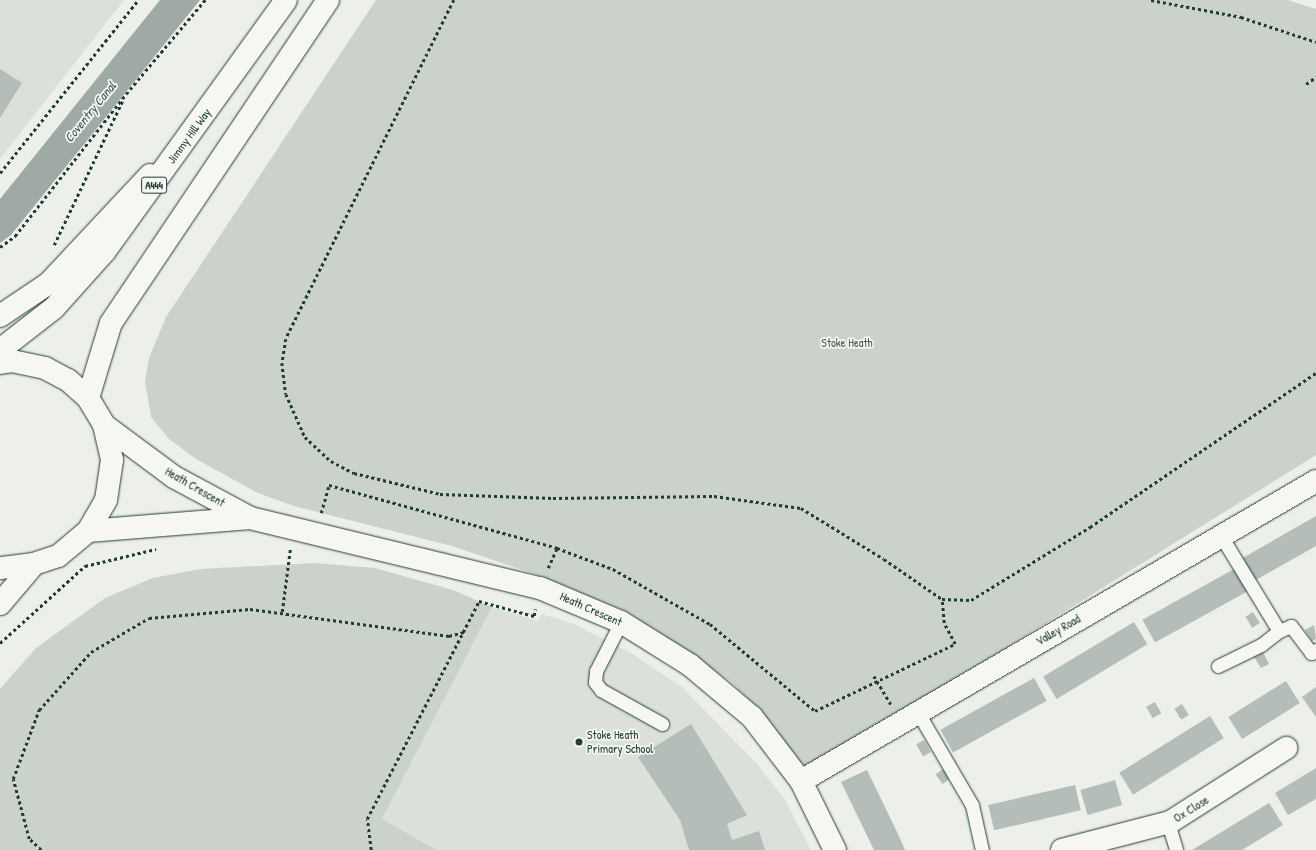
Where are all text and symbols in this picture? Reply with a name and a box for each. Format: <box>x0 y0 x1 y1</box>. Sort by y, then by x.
water label: Coventry Canal <box>61 79 119 145</box>
street label: Jimmy Hill Way <box>164 106 214 166</box>
road number: A444 <box>141 176 167 194</box>
park label: Stoke Heath <box>821 336 873 350</box>
street label: Heath Crescent <box>163 464 227 510</box>
street label: Heath Crescent <box>558 589 624 629</box>
street label: Valley Road <box>1033 612 1083 648</box>
place label: Stoke Heath Primary School <box>587 728 653 756</box>
marker: Stoke Heath Primary School <box>574 737 584 747</box>
street label: Ox Close <box>1171 793 1211 825</box>

